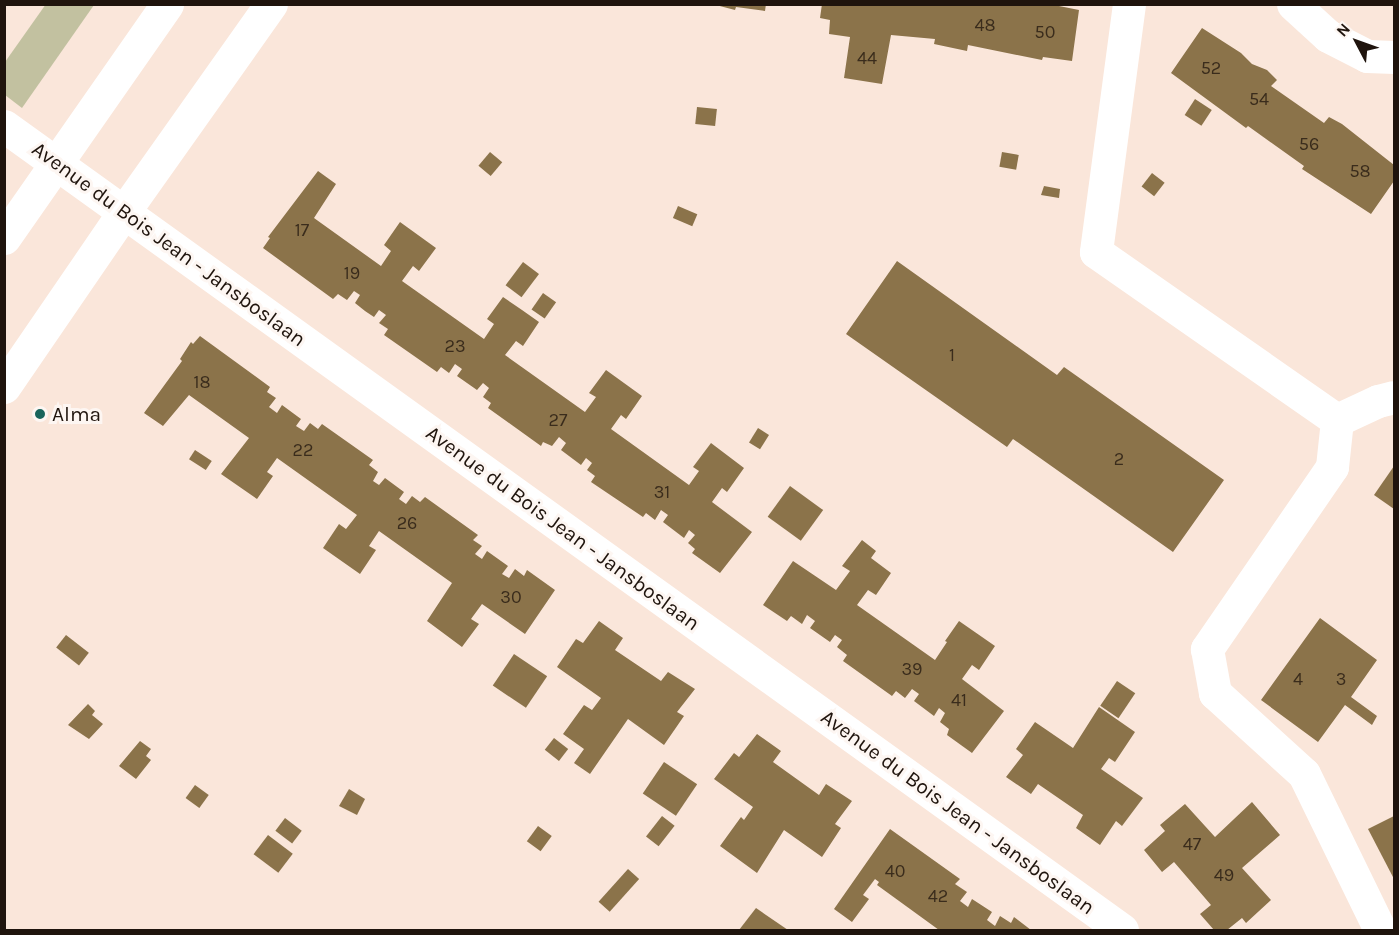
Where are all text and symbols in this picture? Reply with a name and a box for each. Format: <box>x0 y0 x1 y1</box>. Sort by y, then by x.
north arrow <box>1327 12 1387 72</box>
house number: 48 <box>974 14 996 36</box>
text: N <box>1332 19 1354 40</box>
house number: 50 <box>1035 21 1055 43</box>
house number: 44 <box>857 47 877 69</box>
house number: 52 <box>1201 57 1221 79</box>
house number: 54 <box>1249 88 1269 110</box>
house number: 56 <box>1299 133 1319 155</box>
street label: Avenue du Bois Jean - Jansboslaan <box>27 136 311 352</box>
house number: 58 <box>1349 160 1371 182</box>
house number: 17 <box>295 219 309 241</box>
house number: 19 <box>344 262 360 284</box>
house number: 23 <box>444 335 466 357</box>
house number: 1 <box>949 344 955 366</box>
house number: 18 <box>193 371 211 393</box>
place label: Alma <box>52 401 101 427</box>
marker: Alma <box>33 407 47 421</box>
house number: 27 <box>549 409 567 431</box>
street label: Avenue du Bois Jean - Jansboslaan <box>421 420 705 636</box>
house number: 22 <box>293 439 313 461</box>
house number: 2 <box>1114 448 1124 470</box>
house number: 31 <box>654 481 670 503</box>
house number: 26 <box>397 512 417 534</box>
house number: 30 <box>500 586 522 608</box>
house number: 39 <box>901 658 923 680</box>
house number: 4 <box>1293 668 1303 690</box>
house number: 3 <box>1336 668 1346 690</box>
house number: 41 <box>951 689 967 711</box>
street label: Avenue du Bois Jean - Jansboslaan <box>816 704 1100 920</box>
house number: 47 <box>1183 833 1201 855</box>
house number: 40 <box>885 860 905 882</box>
house number: 49 <box>1214 864 1234 886</box>
house number: 42 <box>928 885 948 907</box>

